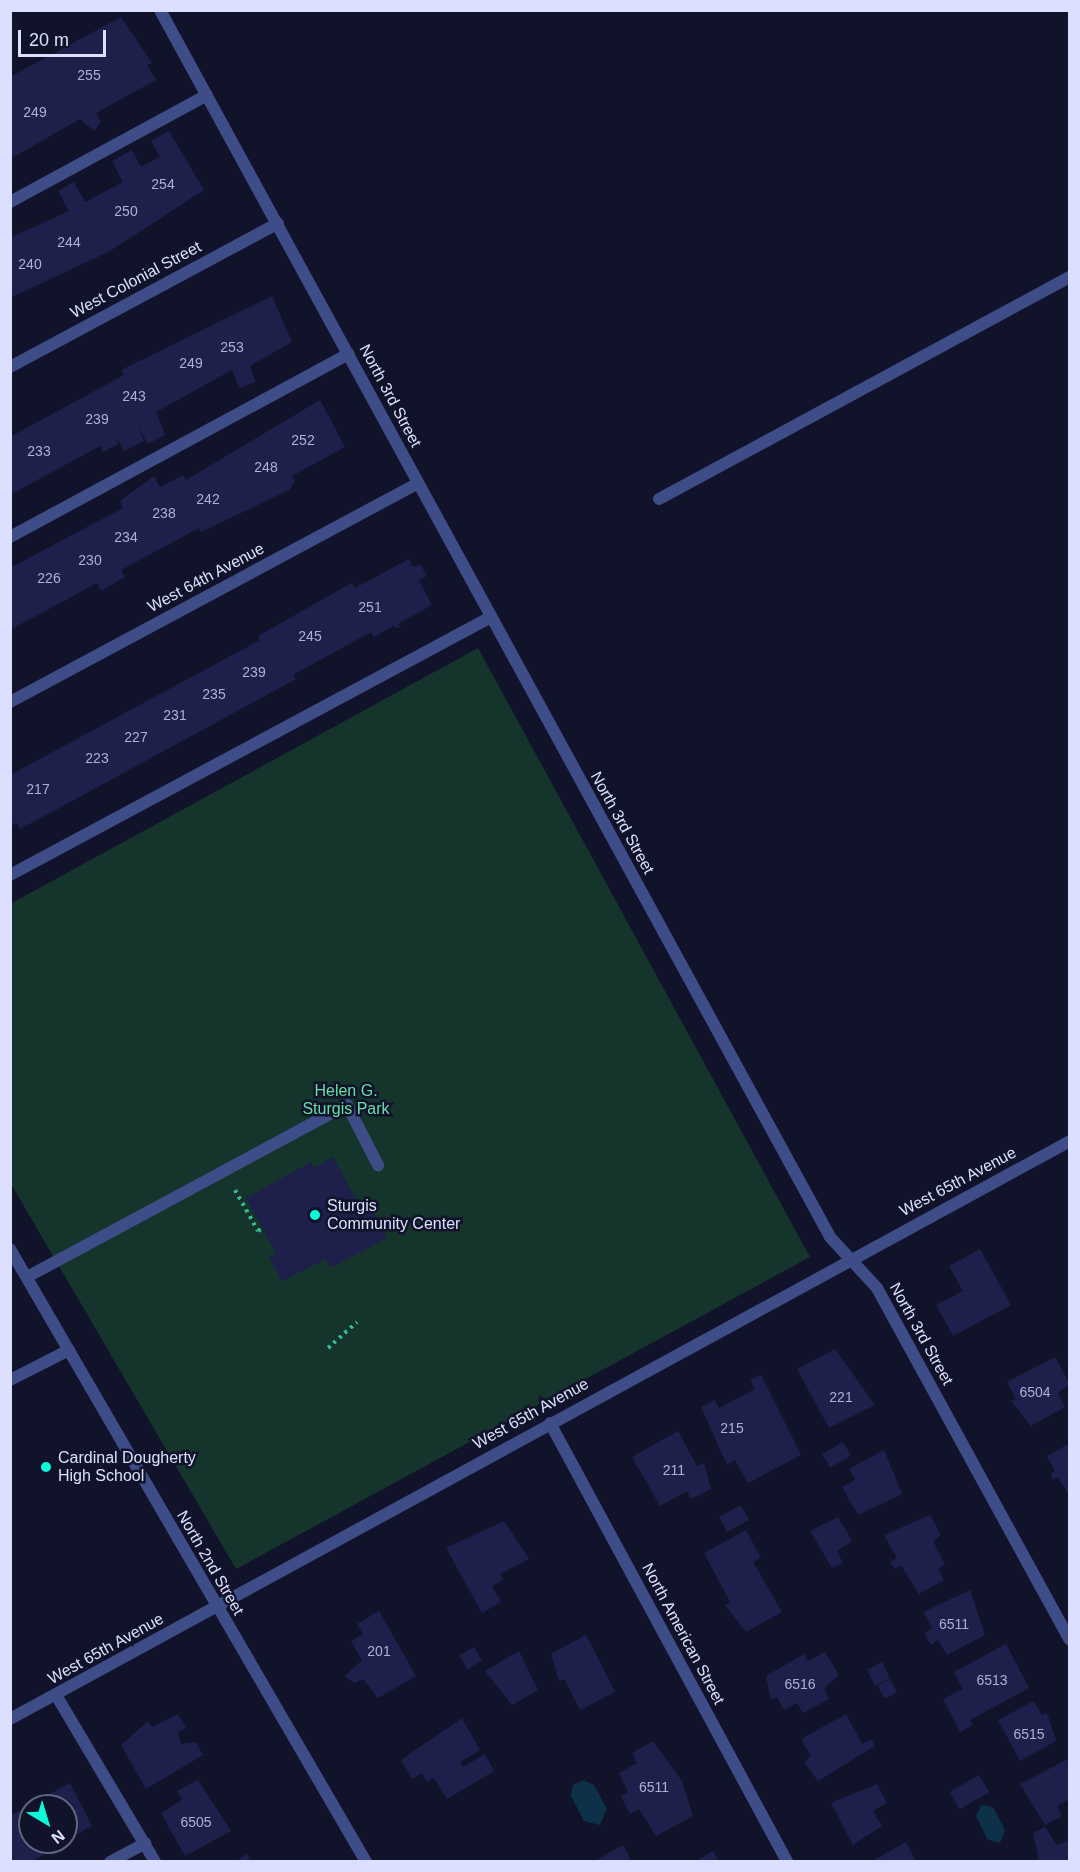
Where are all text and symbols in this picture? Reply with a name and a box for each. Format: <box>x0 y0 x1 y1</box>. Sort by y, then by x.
scale bar <box>21 18 110 56</box>
text: 20 m <box>29 30 69 50</box>
house number: 255 <box>77 67 101 83</box>
house number: 249 <box>23 104 47 120</box>
house number: 254 <box>151 176 175 192</box>
house number: 250 <box>114 203 138 219</box>
house number: 244 <box>57 234 81 250</box>
street label: West Colonial Street <box>67 237 205 323</box>
house number: 240 <box>18 256 42 272</box>
house number: 253 <box>220 339 244 355</box>
street label: North 3rd Street <box>355 341 425 451</box>
house number: 249 <box>179 355 203 371</box>
house number: 243 <box>122 388 146 404</box>
house number: 239 <box>85 411 109 427</box>
house number: 252 <box>291 432 315 448</box>
house number: 233 <box>27 443 51 459</box>
house number: 248 <box>254 459 278 475</box>
house number: 242 <box>196 491 220 507</box>
house number: 238 <box>152 505 176 521</box>
house number: 234 <box>114 529 138 545</box>
street label: West 64th Avenue <box>144 539 268 617</box>
house number: 230 <box>78 552 102 568</box>
house number: 226 <box>37 570 61 586</box>
house number: 251 <box>358 599 382 615</box>
house number: 245 <box>298 628 322 644</box>
house number: 239 <box>242 664 266 680</box>
house number: 235 <box>202 686 226 702</box>
house number: 231 <box>163 707 187 723</box>
house number: 227 <box>124 729 148 745</box>
house number: 223 <box>85 750 109 766</box>
street label: North 3rd Street <box>586 769 658 877</box>
house number: 217 <box>26 781 50 797</box>
park label: Helen G. Sturgis Park <box>302 1081 390 1119</box>
street label: West 65th Avenue <box>896 1143 1020 1221</box>
place label: Sturgis Community Center <box>327 1196 460 1234</box>
marker: Sturgis Community Center <box>308 1208 322 1222</box>
street label: North 3rd Street <box>885 1280 957 1388</box>
street label: West 65th Avenue <box>469 1374 593 1454</box>
house number: 6504 <box>1019 1384 1051 1400</box>
house number: 221 <box>829 1389 853 1405</box>
house number: 215 <box>720 1420 744 1436</box>
place label: Cardinal Dougherty High School <box>58 1448 196 1486</box>
marker: Cardinal Dougherty High School <box>39 1460 53 1474</box>
house number: 211 <box>663 1462 685 1478</box>
street label: North 2nd Street <box>172 1507 248 1619</box>
street label: North American Street <box>637 1560 729 1708</box>
street label: West 65th Avenue <box>44 1609 168 1689</box>
house number: 6511 <box>939 1616 969 1632</box>
house number: 201 <box>367 1643 391 1659</box>
house number: 6513 <box>976 1672 1008 1688</box>
house number: 6516 <box>784 1676 816 1692</box>
house number: 6515 <box>1013 1726 1045 1742</box>
house number: 6511 <box>639 1779 669 1795</box>
north arrow <box>18 1794 78 1854</box>
house number: 6505 <box>180 1814 212 1830</box>
text: N <box>48 1827 68 1847</box>

